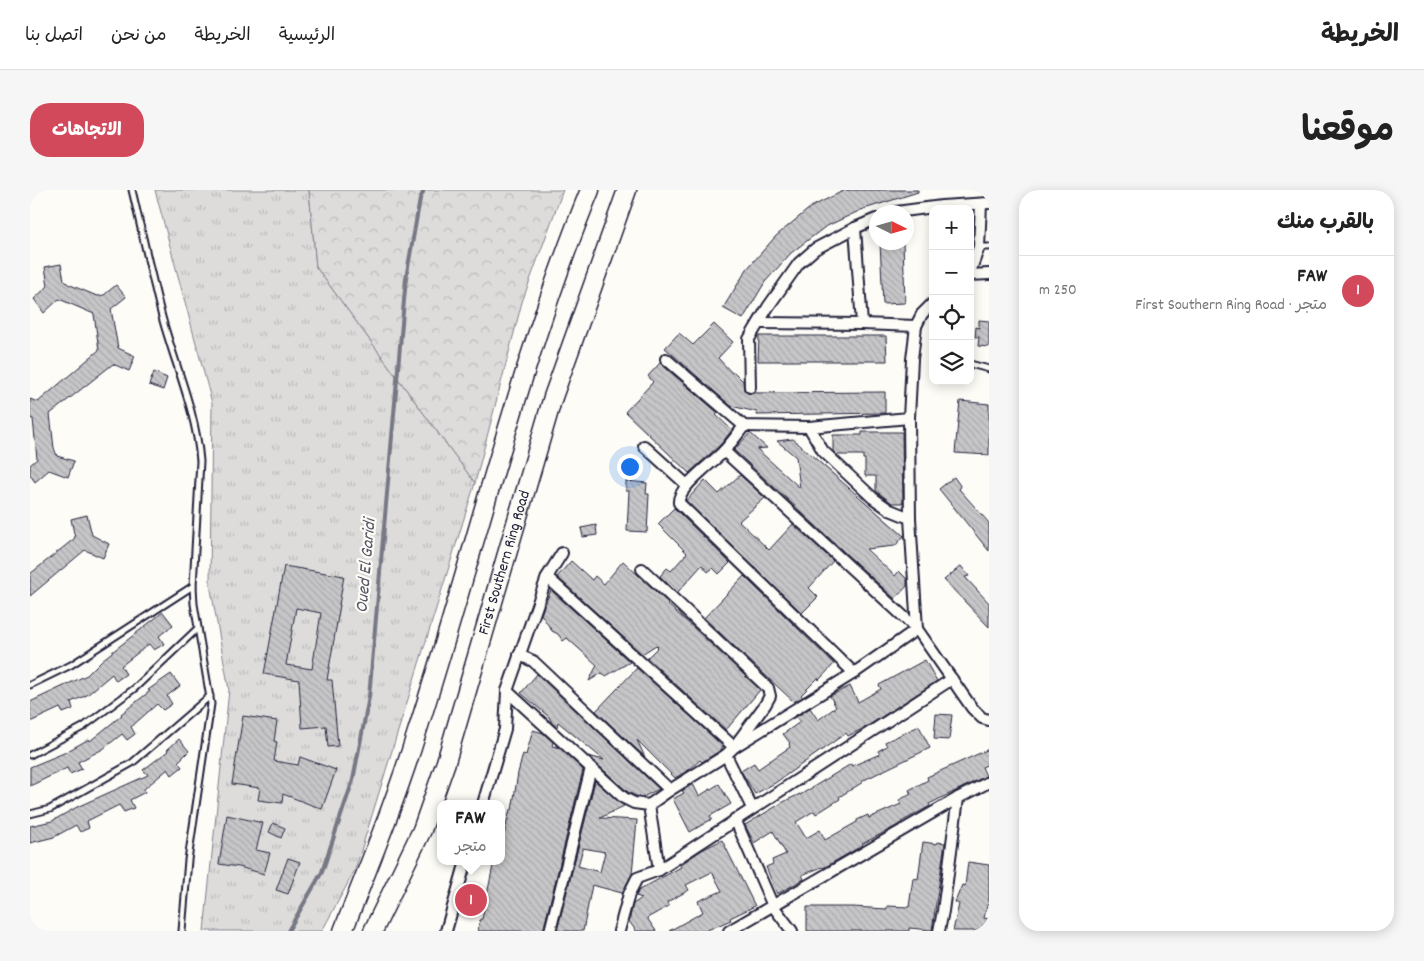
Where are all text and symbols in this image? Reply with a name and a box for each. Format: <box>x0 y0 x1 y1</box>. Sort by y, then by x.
text: الخريطة <box>1321 19 1399 53</box>
text: اتصل بنا <box>25 24 83 49</box>
text: من نحن <box>111 24 167 49</box>
text: الخريطة <box>195 24 251 49</box>
text: الرئيسية <box>279 24 335 49</box>
button: الاتجاهات <box>30 103 144 157</box>
text: موقعنا <box>1301 108 1394 158</box>
north arrow <box>869 205 914 250</box>
map controls <box>929 205 974 385</box>
button: + <box>929 205 974 250</box>
text: بالقرب منك <box>1277 209 1374 239</box>
button: − <box>929 250 974 295</box>
text: FAW <box>1297 264 1327 291</box>
text: 250 m <box>1039 279 1077 302</box>
text: 1 <box>1356 279 1360 302</box>
text: متجر · First Southern Ring Road <box>1135 294 1327 317</box>
button: locate <box>929 295 974 340</box>
button: layers <box>929 340 974 385</box>
your location <box>617 454 643 480</box>
street label: First Southern Ring Road <box>472 488 536 638</box>
water label: Oued El Garidi <box>350 515 384 614</box>
popup <box>437 800 505 865</box>
text: FAW <box>455 806 485 833</box>
text: متجر <box>455 836 487 859</box>
pin: 1 <box>455 881 487 919</box>

